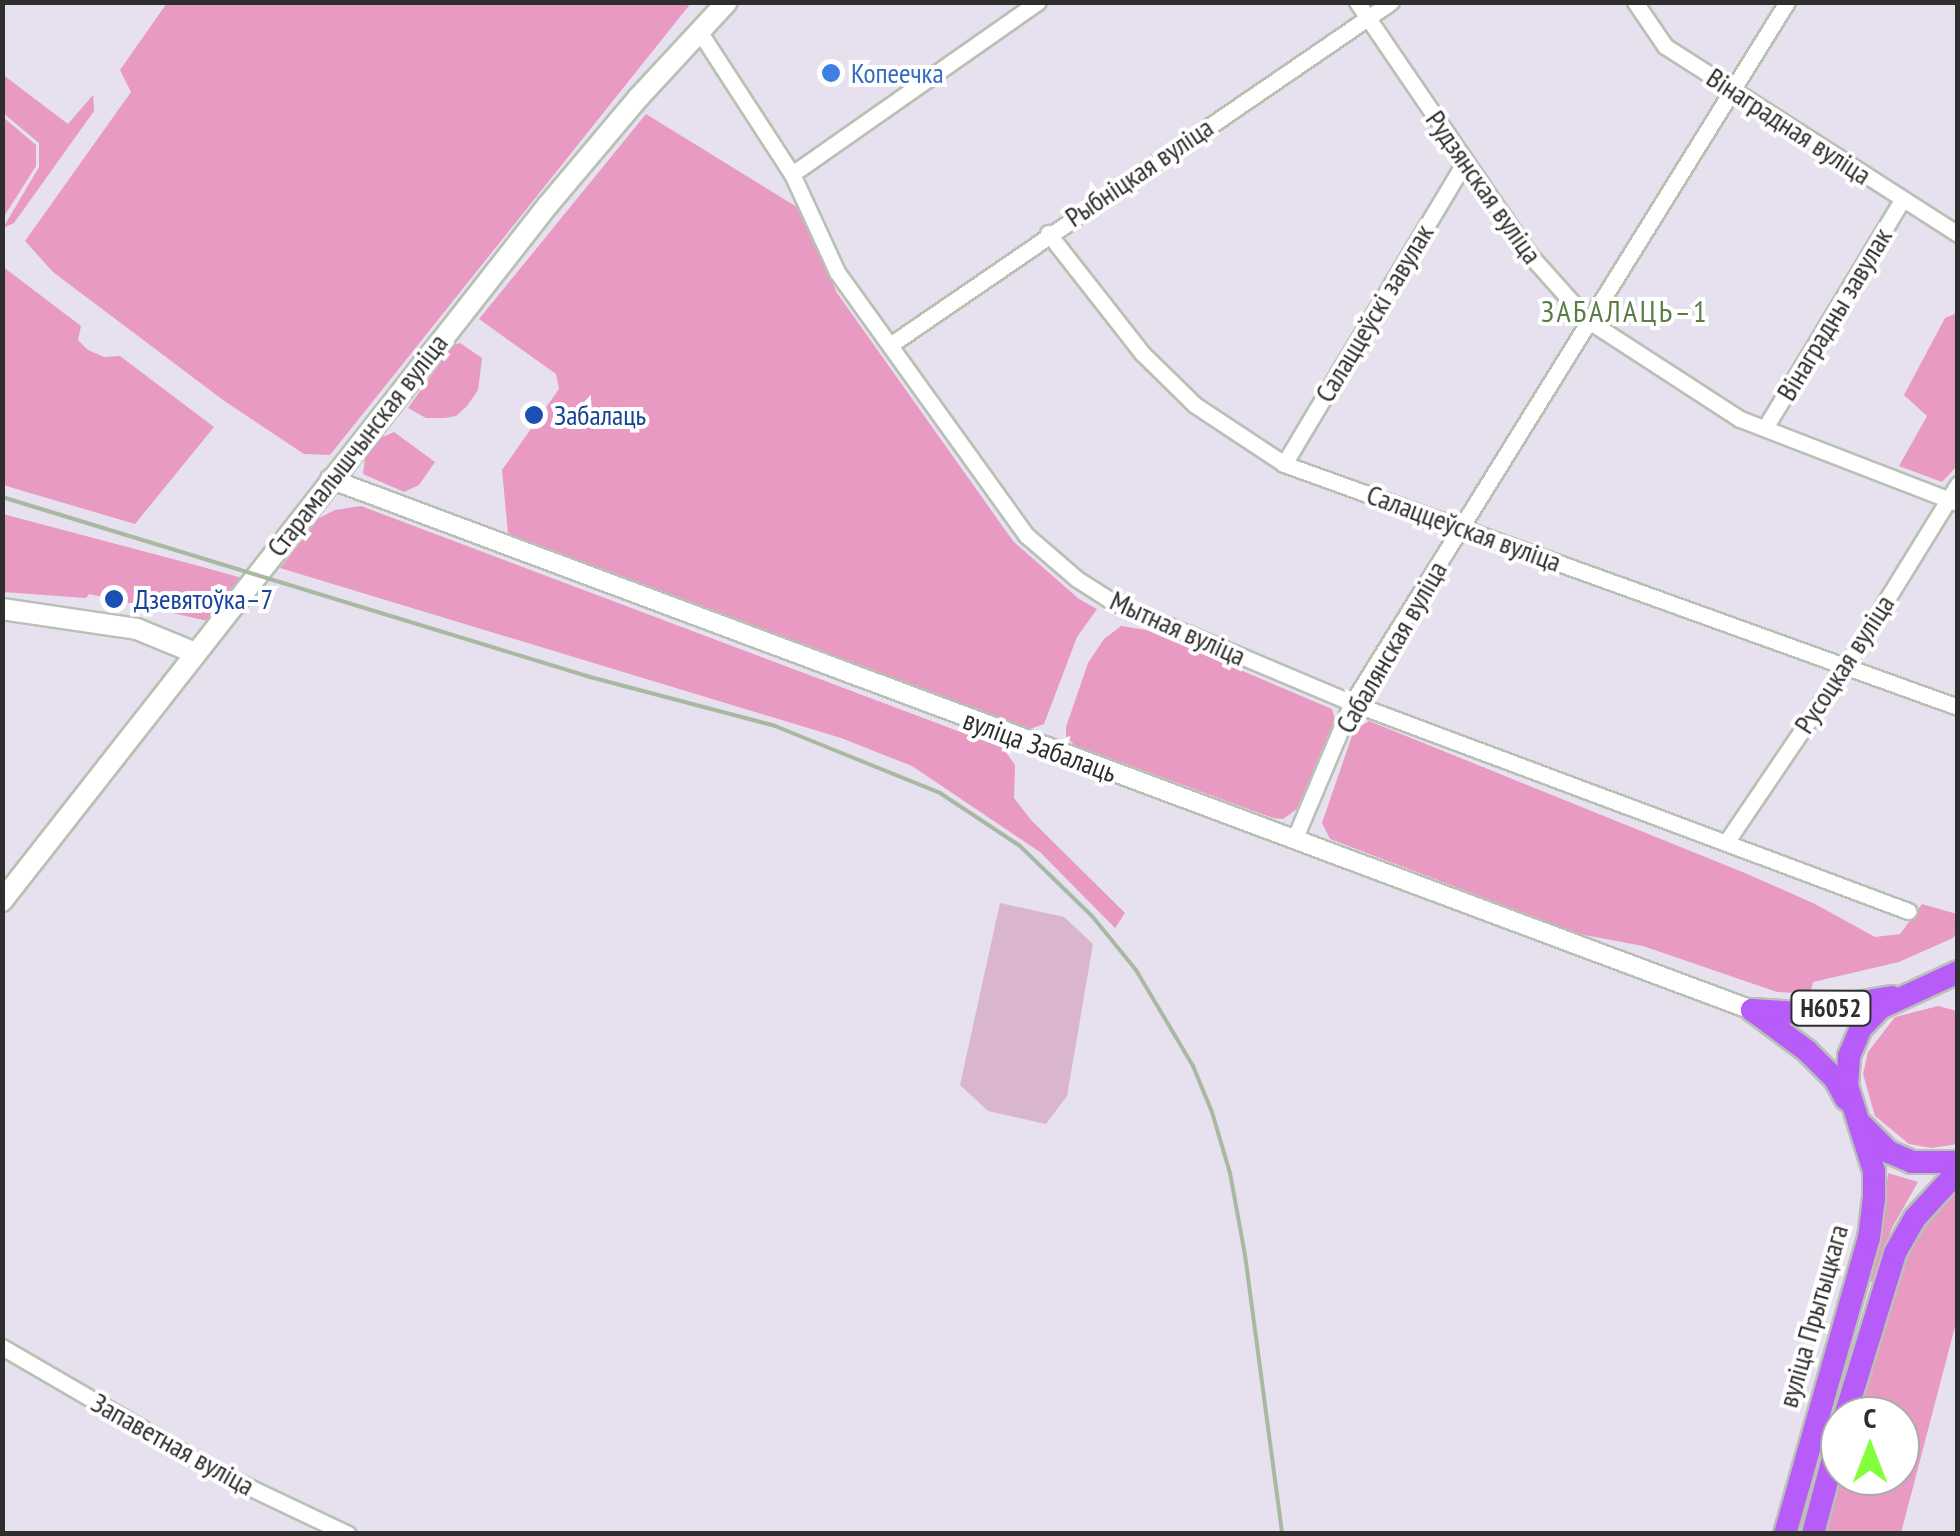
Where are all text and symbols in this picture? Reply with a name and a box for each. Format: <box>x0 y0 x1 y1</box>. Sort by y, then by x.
place label: Копеечка <box>851 56 944 90</box>
street label: Вінаградная вуліца <box>1701 60 1877 192</box>
marker: Копеечка <box>820 62 842 84</box>
street label: Рудзянская вуліца <box>1419 104 1549 270</box>
street label: Рыбніцкая вуліца <box>1059 110 1219 234</box>
street label: Салаццеўскі завулак <box>1308 218 1440 408</box>
street label: Вінаградны завулак <box>1769 222 1899 406</box>
district label: ЗАБАЛАЦЬ–1 <box>1541 293 1709 329</box>
street label: Старамалышчынская вуліца <box>260 327 454 563</box>
place label: Забалаць <box>554 398 646 432</box>
marker: Забалаць <box>523 404 545 426</box>
street label: Салаццеўская вуліца <box>1362 477 1566 579</box>
street label: Сабалянская вуліца <box>1328 555 1454 739</box>
place label: Дзевятоўка–7 <box>134 582 273 616</box>
street label: Мытная вуліца <box>1105 583 1251 673</box>
marker: Дзевятоўка–7 <box>103 588 125 610</box>
street label: Русоцкая вуліца <box>1787 588 1901 740</box>
street label: вуліца Забалаць <box>959 703 1121 789</box>
road number: Н6052 <box>1788 988 1874 1028</box>
street label: вуліца Прытыцкага <box>1771 1221 1855 1411</box>
street label: Запаветная вуліца <box>86 1385 260 1503</box>
north arrow <box>1820 1396 1920 1496</box>
text: С <box>1864 1399 1876 1436</box>

